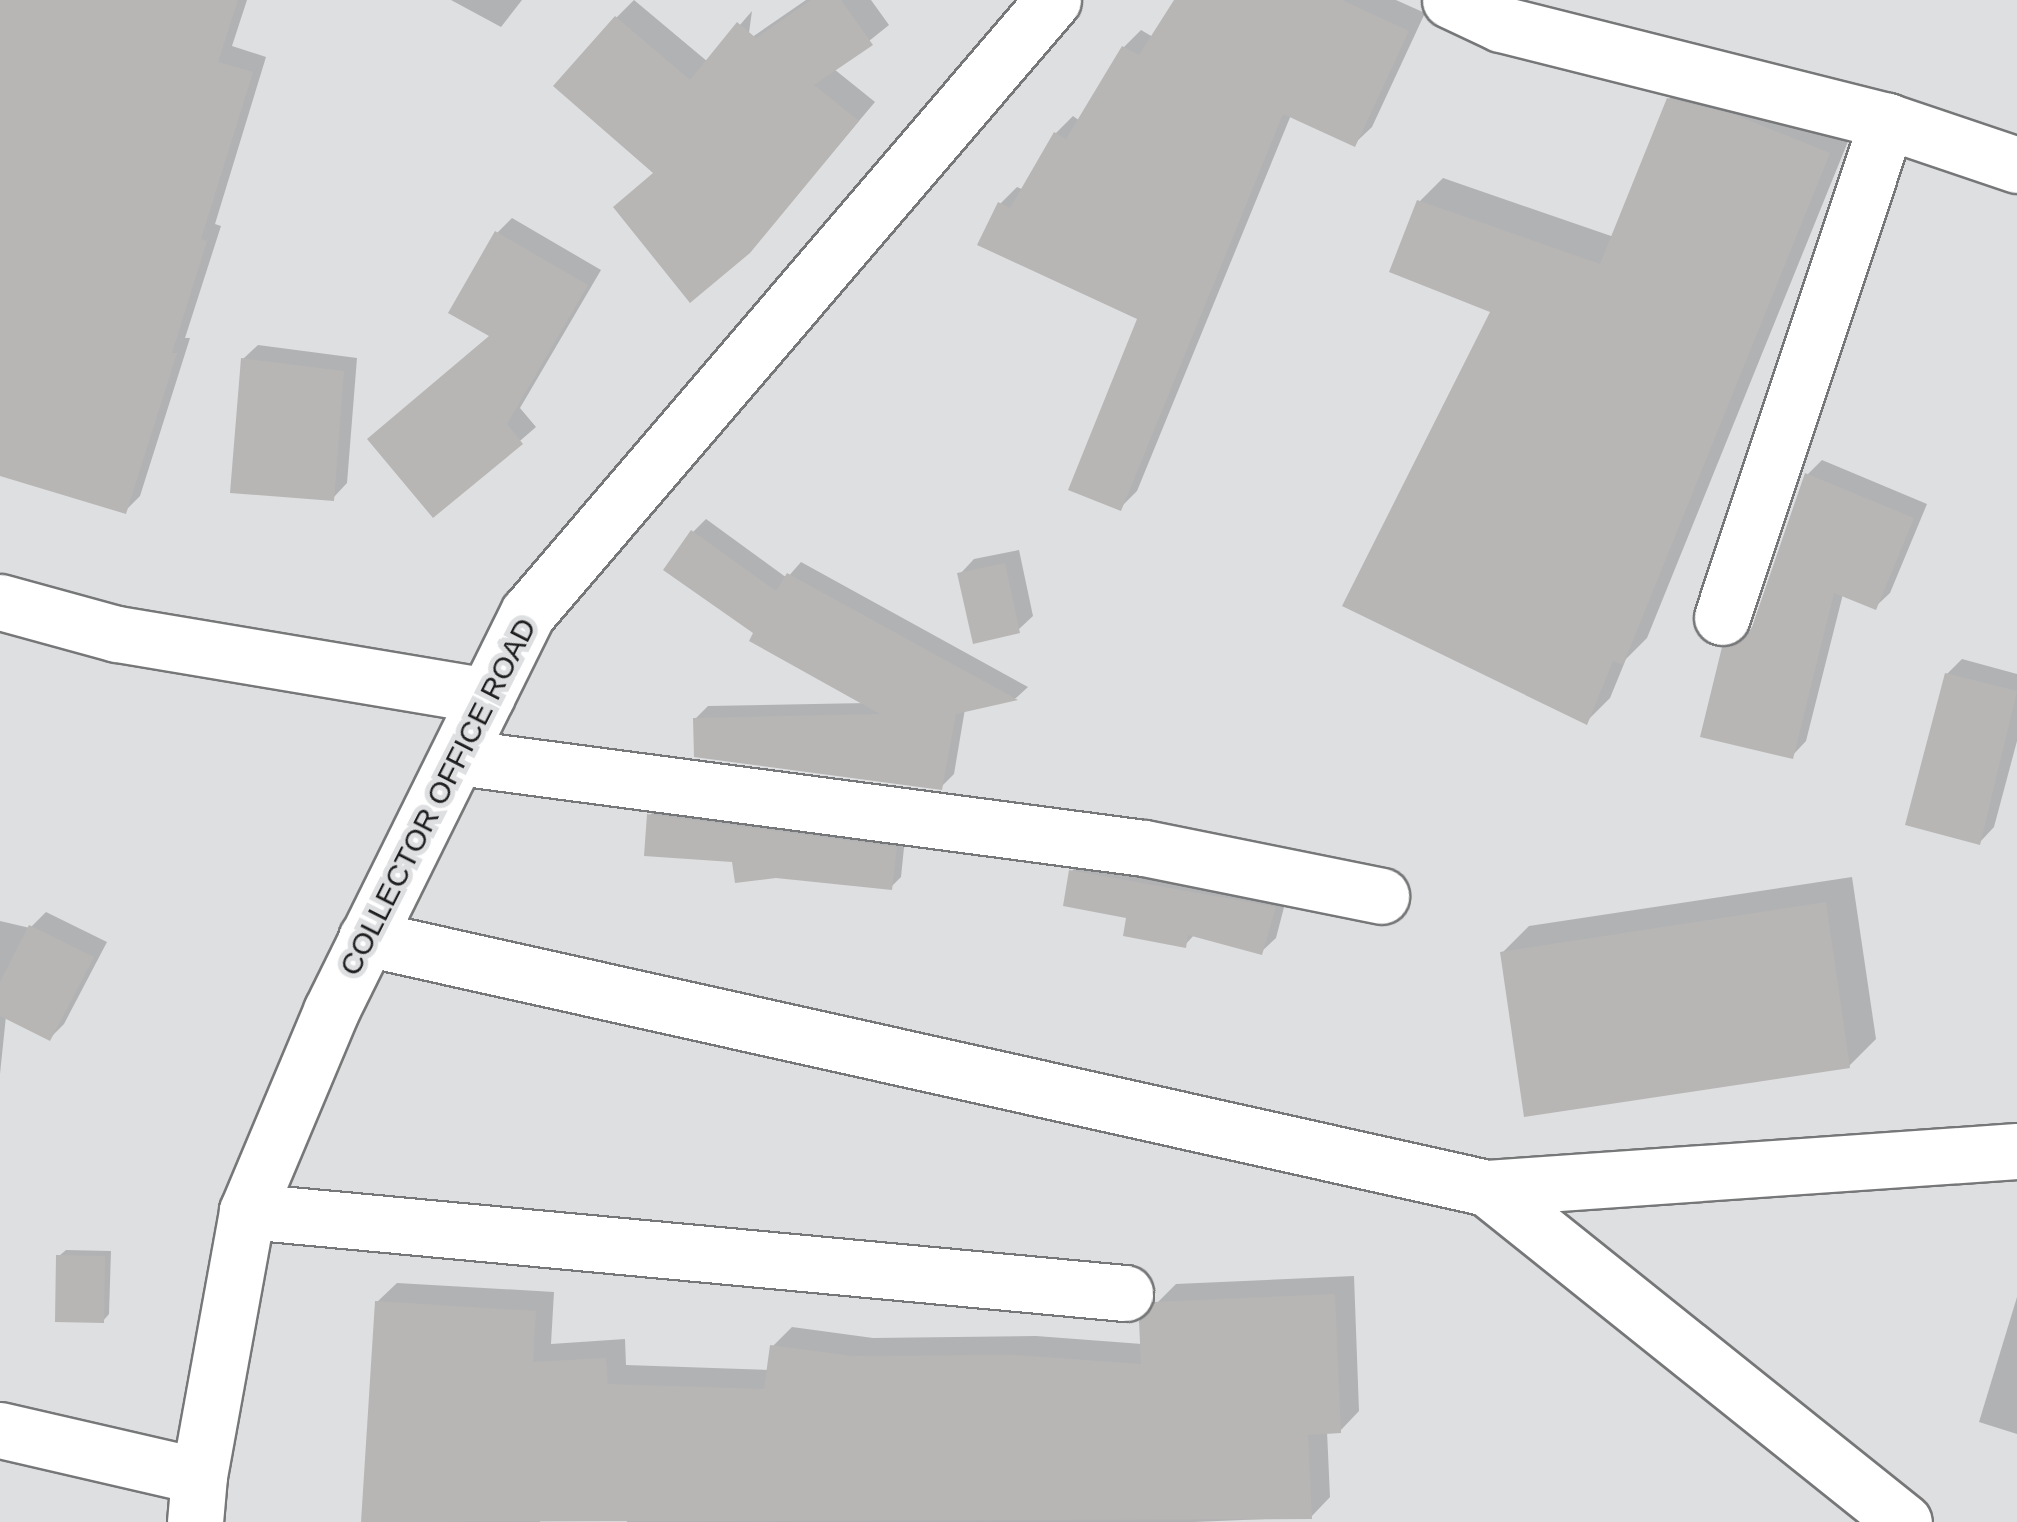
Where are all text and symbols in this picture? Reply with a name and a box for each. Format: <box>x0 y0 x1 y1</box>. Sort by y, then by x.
street label: COLLECTOR OFFICE ROAD <box>332 612 544 982</box>

